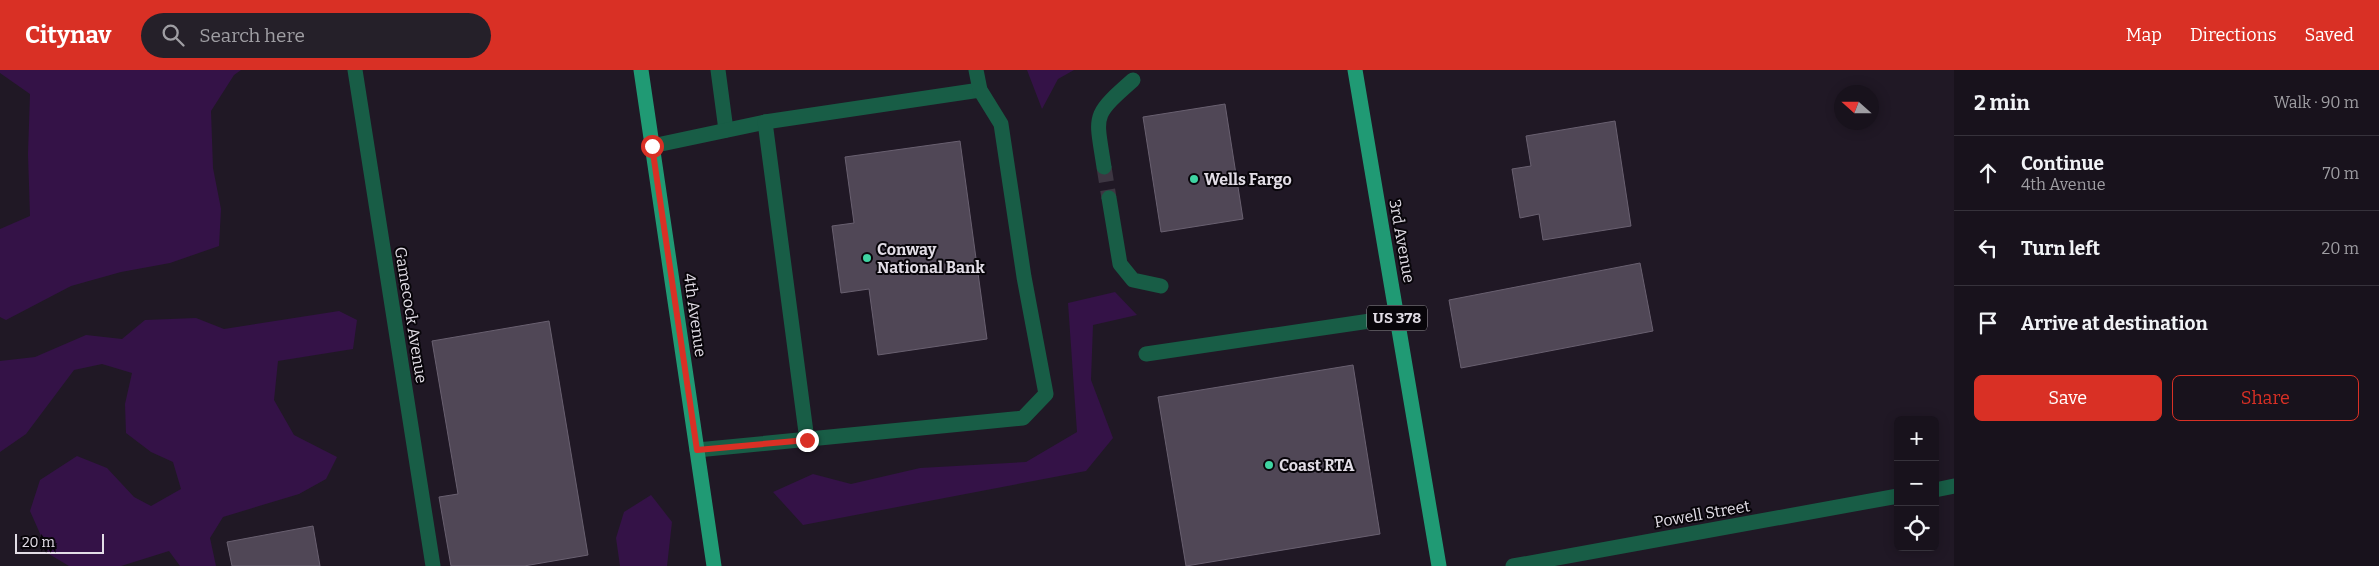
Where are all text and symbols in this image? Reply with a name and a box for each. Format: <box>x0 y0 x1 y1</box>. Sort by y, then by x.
search box <box>141 13 491 58</box>
text: Citynav <box>25 21 111 49</box>
icon: search <box>159 21 187 49</box>
text: Search here <box>199 24 305 47</box>
text: Map <box>2126 24 2162 46</box>
text: Directions <box>2190 24 2277 46</box>
text: Saved <box>2305 24 2354 46</box>
north arrow <box>1834 85 1879 130</box>
text: 2 min <box>1974 90 2030 116</box>
text: Walk · 90 m <box>2274 93 2359 112</box>
route start <box>641 135 664 158</box>
text: Continue <box>2021 152 2104 175</box>
icon: ahead <box>1974 159 2002 187</box>
text: 70 m <box>2323 164 2359 183</box>
place label: Wells Fargo <box>1204 170 1292 189</box>
marker: Wells Fargo <box>1188 173 1200 185</box>
text: 4th Avenue <box>2021 175 2105 194</box>
street label: 3rd Avenue <box>1385 198 1419 284</box>
icon: left <box>1974 234 2002 262</box>
text: Turn left <box>2021 237 2100 260</box>
text: 20 m <box>2322 239 2359 258</box>
place label: Conway National Bank <box>877 240 985 277</box>
street label: Gamecock Avenue <box>391 245 431 385</box>
marker: Conway National Bank <box>861 252 873 264</box>
street label: 4th Avenue <box>680 272 710 358</box>
road number: US 378 <box>1367 306 1427 330</box>
icon: arrive <box>1974 309 2002 337</box>
text: Arrive at destination <box>2021 312 2208 335</box>
button: Save <box>1974 375 2162 421</box>
button: Share <box>2172 375 2359 421</box>
map controls <box>1894 416 1939 551</box>
button: + <box>1894 416 1939 461</box>
route end <box>796 429 819 452</box>
place label: Coast RTA <box>1279 456 1355 475</box>
marker: Coast RTA <box>1263 459 1275 471</box>
button: − <box>1894 461 1939 506</box>
street label: Powell Street <box>1653 496 1752 532</box>
button: locate <box>1894 506 1939 551</box>
scale bar <box>15 531 104 554</box>
text: 20 m <box>22 534 55 551</box>

